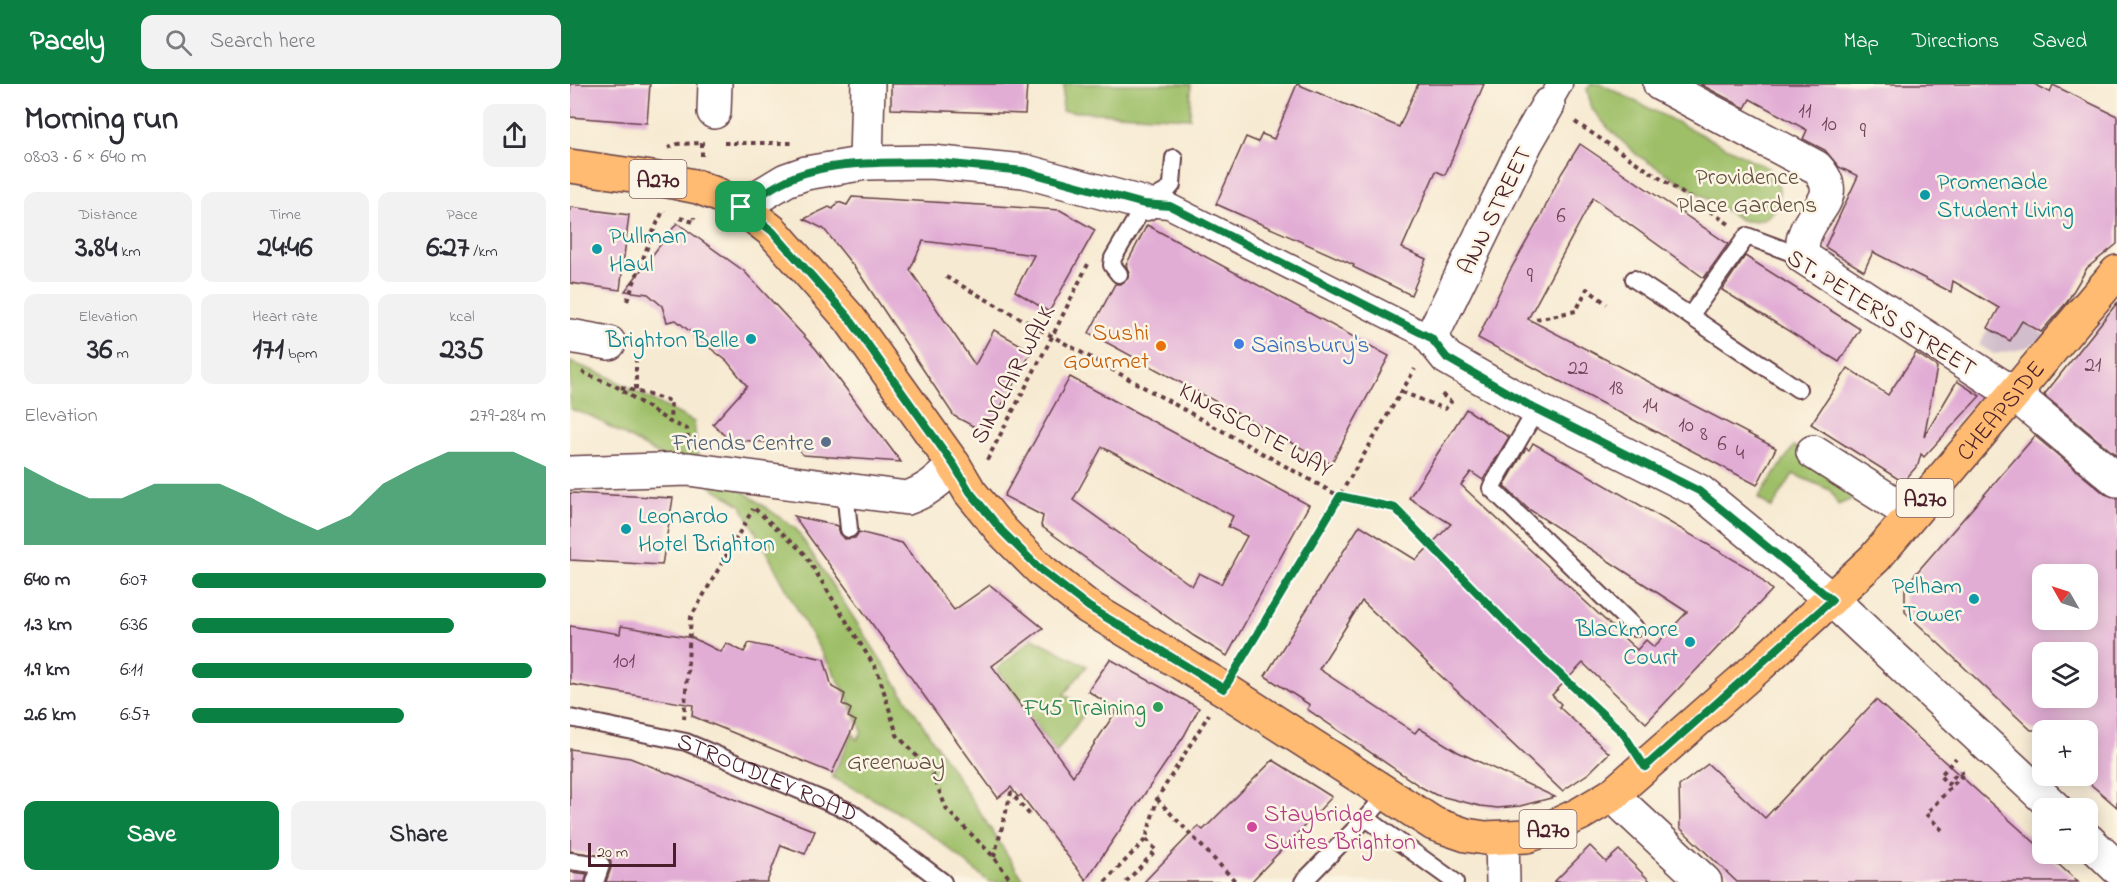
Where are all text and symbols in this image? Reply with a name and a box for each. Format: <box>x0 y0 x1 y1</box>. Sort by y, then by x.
search box <box>141 15 561 69</box>
text: Pacely <box>30 22 105 63</box>
icon: search <box>162 26 195 59</box>
text: Search here <box>210 26 315 58</box>
text: Map <box>1843 27 1879 57</box>
text: Directions <box>1912 27 1999 57</box>
text: Saved <box>2032 27 2087 57</box>
text: Morning run <box>24 96 178 144</box>
house number: 11 <box>1798 97 1812 127</box>
button: share <box>483 104 546 167</box>
house number: 10 <box>1821 110 1837 140</box>
house number: 9 <box>1860 117 1867 147</box>
street label: ANN STREET <box>1450 141 1542 281</box>
text: 08:03 · 6 × 640 m <box>24 143 147 172</box>
road number: A270 <box>630 160 686 198</box>
park label: Providence Place Gardens <box>1677 161 1817 224</box>
place label: Promenade Student Living <box>1937 166 2074 229</box>
pin <box>715 181 766 232</box>
marker: Promenade Student Living <box>1918 188 1932 202</box>
icon: arrive <box>724 190 757 223</box>
house number: 6 <box>1556 202 1566 232</box>
text: Distance <box>79 203 137 227</box>
text: Time <box>269 203 301 227</box>
text: Pace <box>446 203 478 227</box>
place label: Pullman Haul <box>609 220 687 283</box>
text: 3.84 <box>75 227 117 271</box>
text: 24:46 <box>257 227 313 271</box>
text: 6:27 <box>426 227 469 271</box>
text: km <box>117 240 141 264</box>
text: /km <box>469 240 498 264</box>
marker: Pullman Haul <box>590 242 604 256</box>
street label: ST. PETER'S STREET <box>1779 242 1983 387</box>
house number: 9 <box>1527 262 1534 292</box>
street label: SINCLAIR WALK <box>963 299 1066 451</box>
text: Elevation <box>79 305 137 329</box>
text: Heart rate <box>252 305 318 329</box>
text: kcal <box>449 305 475 329</box>
place label: Sushi Gourmet <box>1063 317 1149 380</box>
place label: Brighton Belle <box>605 324 739 359</box>
text: 36 <box>87 329 113 373</box>
text: 171 <box>252 329 284 373</box>
text: 235 <box>440 329 484 373</box>
place label: Sainsbury's <box>1251 329 1370 365</box>
marker: Brighton Belle <box>744 332 758 346</box>
marker: Sainsbury's <box>1232 337 1246 351</box>
marker: Sushi Gourmet <box>1154 339 1168 353</box>
text: m <box>113 342 129 366</box>
text: bpm <box>284 342 318 366</box>
house number: 21 <box>2084 351 2102 381</box>
house number: 22 <box>1568 354 1588 384</box>
street label: CHEAPSIDE <box>1949 354 2055 470</box>
street label: KINGSCOTE WAY <box>1172 374 1338 488</box>
house number: 18 <box>1609 374 1623 404</box>
house number: 14 <box>1642 392 1658 422</box>
text: Elevation <box>24 402 98 431</box>
text: 279–284 m <box>470 402 546 431</box>
house number: 10 <box>1678 411 1694 441</box>
house number: 8 <box>1700 420 1708 450</box>
place label: Friends Centre <box>671 427 814 462</box>
house number: 6 <box>1717 430 1727 460</box>
marker: Friends Centre <box>819 435 833 449</box>
house number: 4 <box>1736 439 1745 469</box>
road number: A270 <box>1896 479 1954 517</box>
place label: Leonardo Hotel Brighton <box>638 500 775 563</box>
marker: Leonardo Hotel Brighton <box>619 522 633 536</box>
north arrow <box>2032 564 2098 630</box>
map controls <box>2032 564 2098 864</box>
text: 640 m <box>24 566 70 595</box>
text: 6:07 <box>120 566 147 595</box>
place label: Pelham Tower <box>1892 570 1963 633</box>
marker: Pelham Tower <box>1967 592 1981 606</box>
text: 1.3 km <box>24 611 72 640</box>
text: 6:36 <box>120 611 148 640</box>
place label: Blackmore Court <box>1575 613 1678 676</box>
marker: Blackmore Court <box>1683 635 1697 649</box>
button: layers <box>2032 642 2098 708</box>
house number: 101 <box>613 647 636 677</box>
text: 1.9 km <box>24 656 70 685</box>
text: 6:11 <box>120 656 143 685</box>
place label: F45 Training <box>1023 692 1146 727</box>
marker: F45 Training <box>1151 700 1165 714</box>
text: 2.6 km <box>24 701 76 730</box>
text: 6:57 <box>120 701 150 730</box>
button: + <box>2032 720 2098 786</box>
street label: STROUDLEY ROAD <box>674 726 862 833</box>
park label: Greenway <box>847 746 945 782</box>
place label: Staybridge Suites Brighton <box>1264 798 1416 861</box>
button: − <box>2032 798 2098 864</box>
button: Save <box>24 801 279 870</box>
button: Share <box>291 801 546 870</box>
road number: A270 <box>1520 810 1576 848</box>
marker: Staybridge Suites Brighton <box>1245 820 1259 834</box>
scale bar <box>588 840 676 868</box>
text: 20 m <box>597 841 628 865</box>

